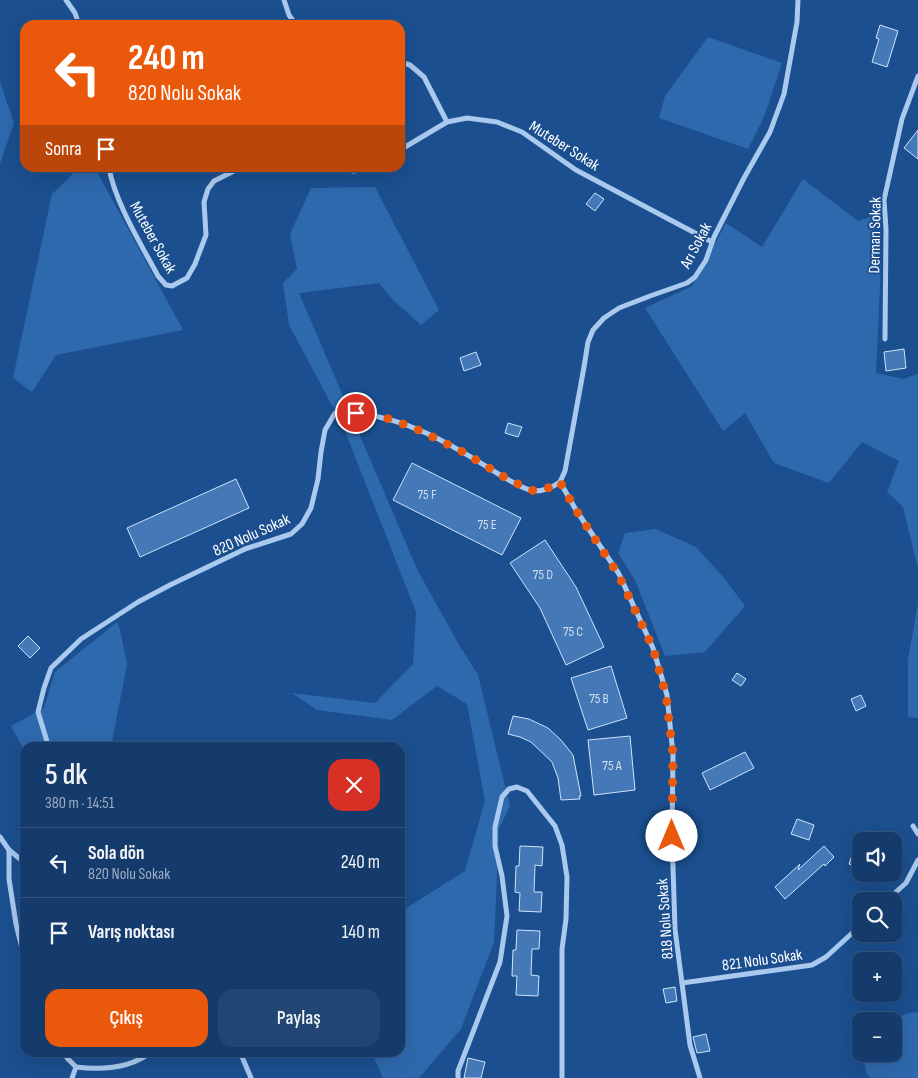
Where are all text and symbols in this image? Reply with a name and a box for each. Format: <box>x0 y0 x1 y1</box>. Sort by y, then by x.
text: 240 m <box>128 37 205 80</box>
icon: left <box>45 40 110 105</box>
text: 820 Nolu Sokak <box>128 80 241 107</box>
street label: Muteber Sokak <box>525 117 603 175</box>
icon: arrive <box>92 135 120 163</box>
text: Sonra <box>45 138 82 161</box>
street label: Derman Sokak <box>865 197 886 273</box>
street label: Muteber Sokak <box>125 198 180 277</box>
street label: Arı Sokak <box>676 220 716 273</box>
pin <box>335 392 377 434</box>
icon: arrive <box>342 399 370 427</box>
house number: 75 F <box>418 486 437 503</box>
street label: 820 Nolu Sokak <box>210 510 293 561</box>
house number: 75 E <box>477 516 497 533</box>
house number: 75 D <box>533 566 553 583</box>
house number: 75 C <box>563 623 583 640</box>
house number: 75 B <box>589 690 609 707</box>
text: 5 dk <box>45 757 87 793</box>
house number: 75 A <box>602 757 623 774</box>
button: close <box>328 759 380 811</box>
text: 380 m · 14:51 <box>45 794 114 813</box>
position arrow <box>645 809 697 861</box>
map controls <box>852 832 902 1062</box>
button: sound <box>852 832 902 882</box>
text: Sola dön <box>88 842 144 865</box>
icon: left <box>45 849 73 877</box>
text: 240 m <box>341 851 380 874</box>
text: 820 Nolu Sokak <box>88 865 170 884</box>
street label: 818 Nolu Sokak <box>653 878 678 960</box>
button: search <box>852 892 902 942</box>
icon: arrive <box>45 919 73 947</box>
text: Varış noktası <box>88 921 174 944</box>
text: 140 m <box>342 921 380 944</box>
street label: 821 Nolu Sokak <box>721 945 804 976</box>
button: + <box>852 952 902 1002</box>
button: Çıkış <box>45 989 208 1047</box>
button: Paylaş <box>218 989 380 1047</box>
button: − <box>852 1012 902 1062</box>

